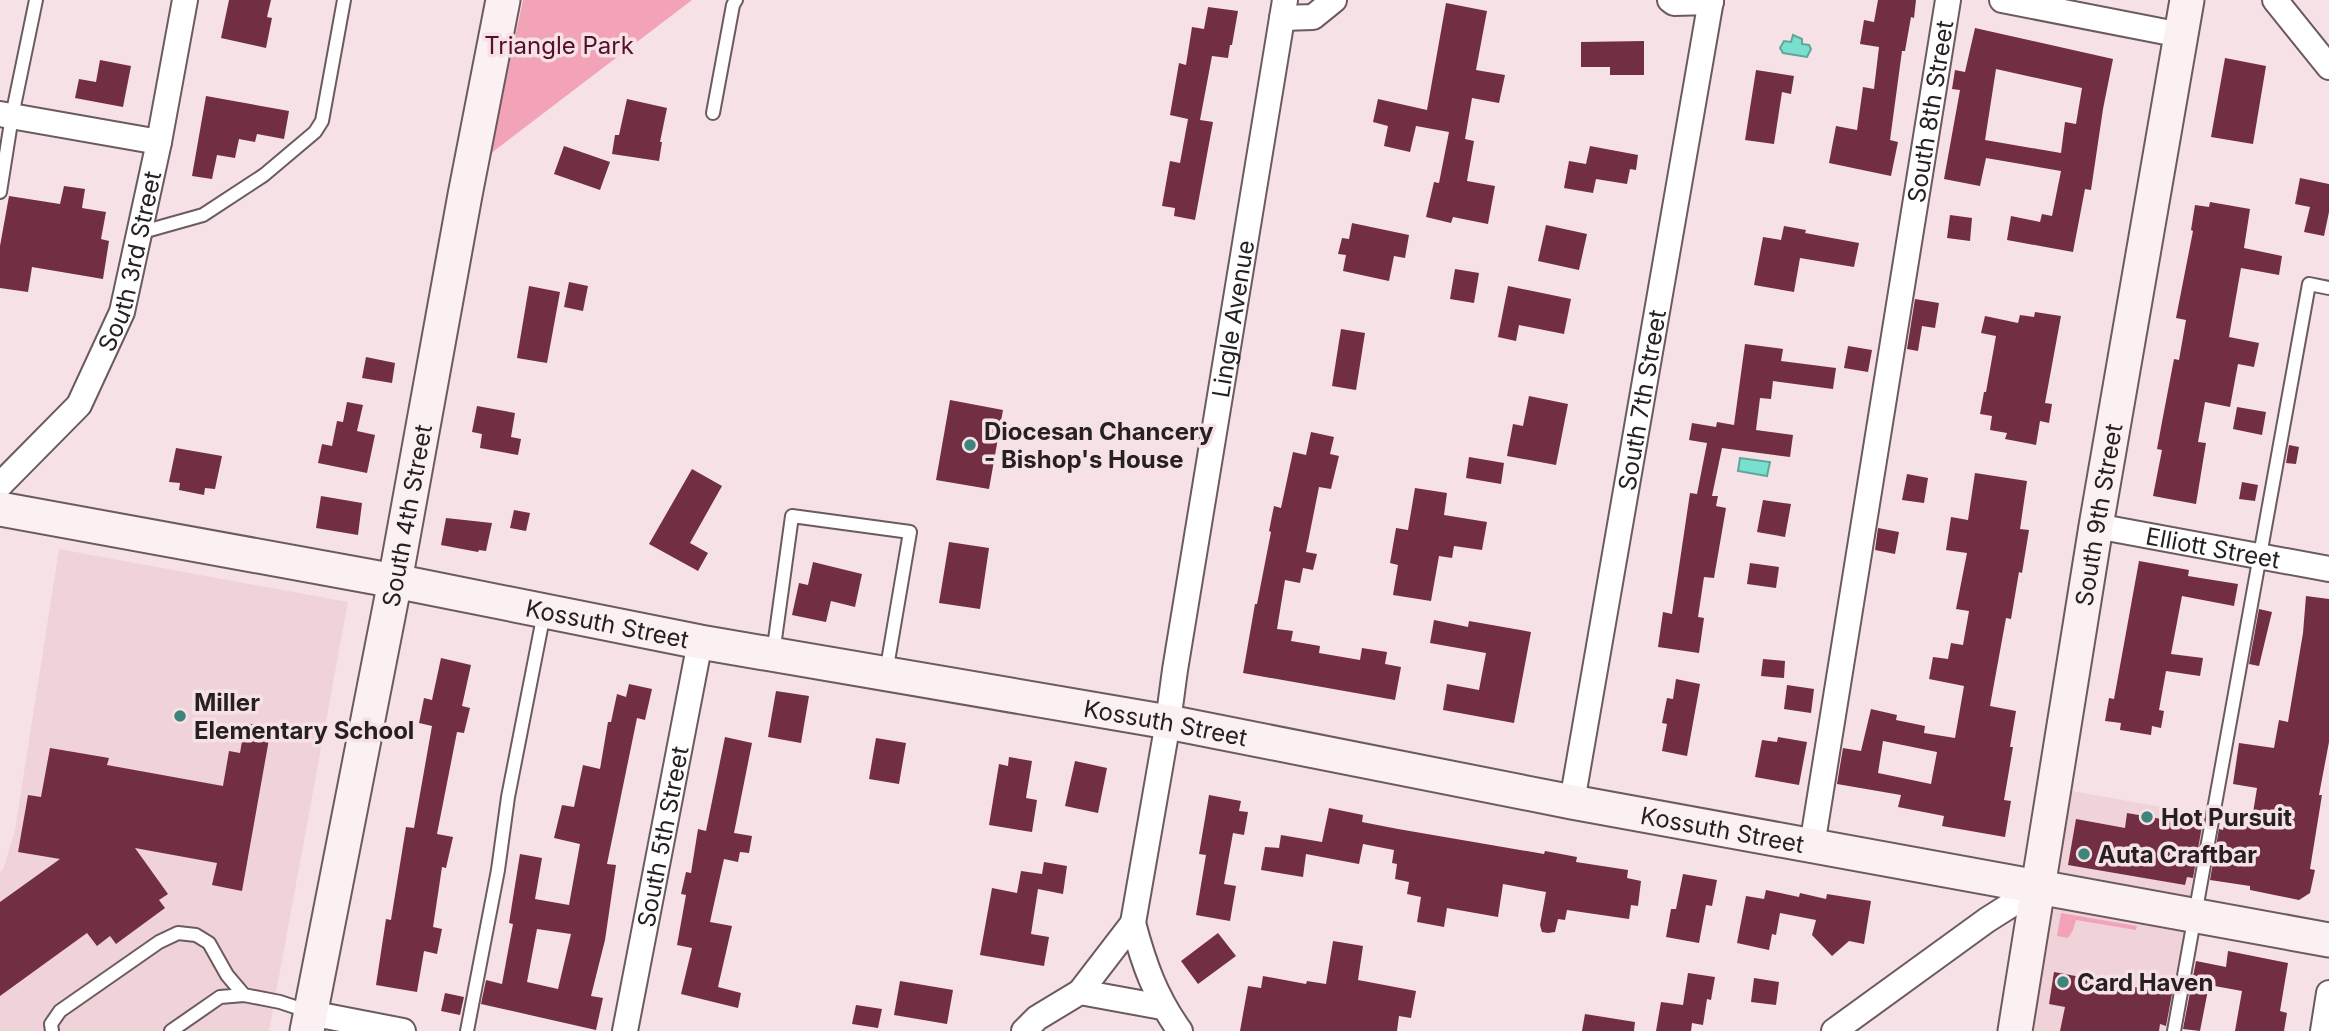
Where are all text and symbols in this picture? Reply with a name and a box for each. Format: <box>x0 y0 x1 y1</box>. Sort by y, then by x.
street label: South 8th Street <box>1901 18 1959 205</box>
park label: Triangle Park <box>484 31 634 60</box>
street label: South 3rd Street <box>91 168 167 356</box>
street label: Lingle Avenue <box>1205 238 1260 400</box>
street label: South 7th Street <box>1612 307 1672 493</box>
place label: Diocesan Chancery - Bishop's House <box>984 417 1214 474</box>
street label: South 9th Street <box>2069 421 2128 608</box>
street label: South 4th Street <box>376 422 438 609</box>
marker: Diocesan Chancery - Bishop's House <box>962 437 978 453</box>
street label: Elliott Street <box>2144 521 2283 574</box>
street label: Kossuth Street <box>523 593 692 654</box>
place label: Miller Elementary School <box>194 688 414 745</box>
street label: Kossuth Street <box>1082 693 1250 752</box>
marker: Miller Elementary School <box>172 708 188 724</box>
street label: South 5th Street <box>631 743 694 930</box>
street label: Kossuth Street <box>1638 800 1807 859</box>
place label: Hot Pursuit <box>2161 803 2292 832</box>
marker: Hot Pursuit <box>2139 809 2155 825</box>
place label: Auta Craftbar <box>2098 840 2257 869</box>
marker: Auta Craftbar <box>2076 846 2092 862</box>
place label: Card Haven <box>2077 968 2213 997</box>
marker: Card Haven <box>2055 974 2071 990</box>

